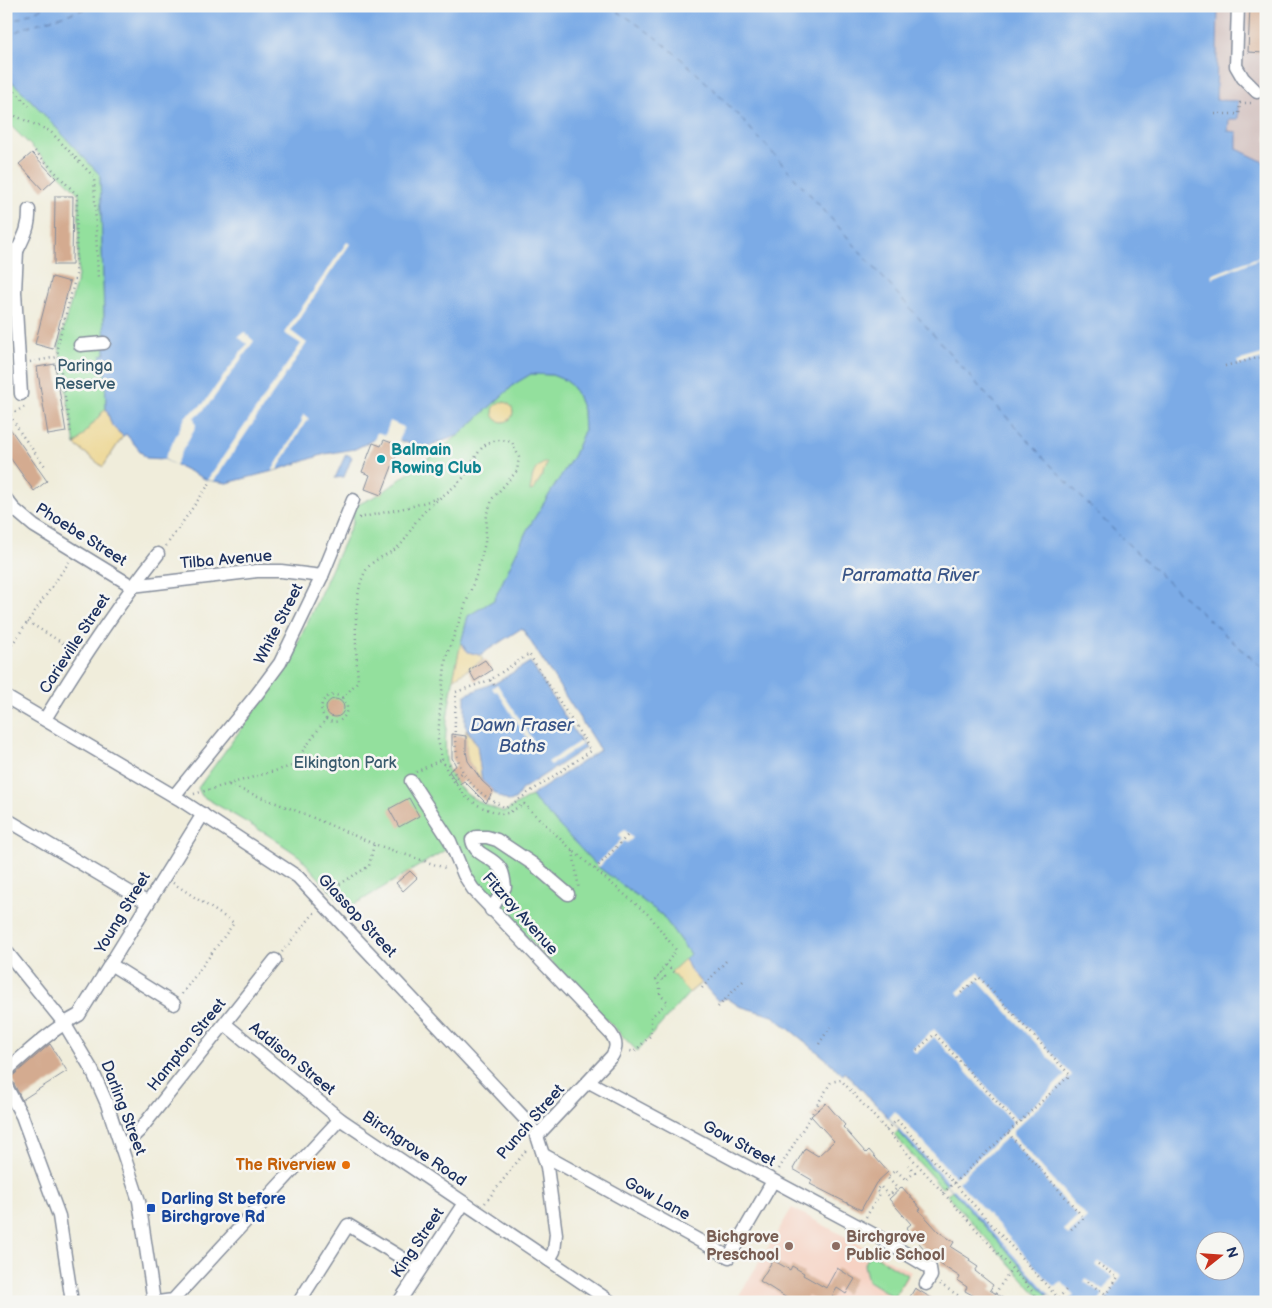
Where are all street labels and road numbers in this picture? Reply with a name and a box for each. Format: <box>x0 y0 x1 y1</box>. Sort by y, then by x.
street label: Phoebe Street <box>32 499 130 571</box>
street label: Tilba Avenue <box>179 546 273 573</box>
street label: White Street <box>250 580 308 668</box>
street label: Carieville Street <box>36 590 114 697</box>
street label: Young Street <box>91 869 155 958</box>
street label: Fitzroy Avenue <box>478 869 562 960</box>
street label: Glassop Street <box>314 871 400 962</box>
street label: Hampton Street <box>144 995 230 1095</box>
street label: Addison Street <box>245 1018 339 1100</box>
street label: Darling Street <box>96 1058 150 1158</box>
street label: Punch Street <box>493 1080 569 1163</box>
street label: Birchgrove Road <box>358 1107 470 1191</box>
street label: Gow Street <box>699 1117 779 1171</box>
street label: Gow Lane <box>621 1173 694 1225</box>
street label: King Street <box>388 1204 448 1282</box>

